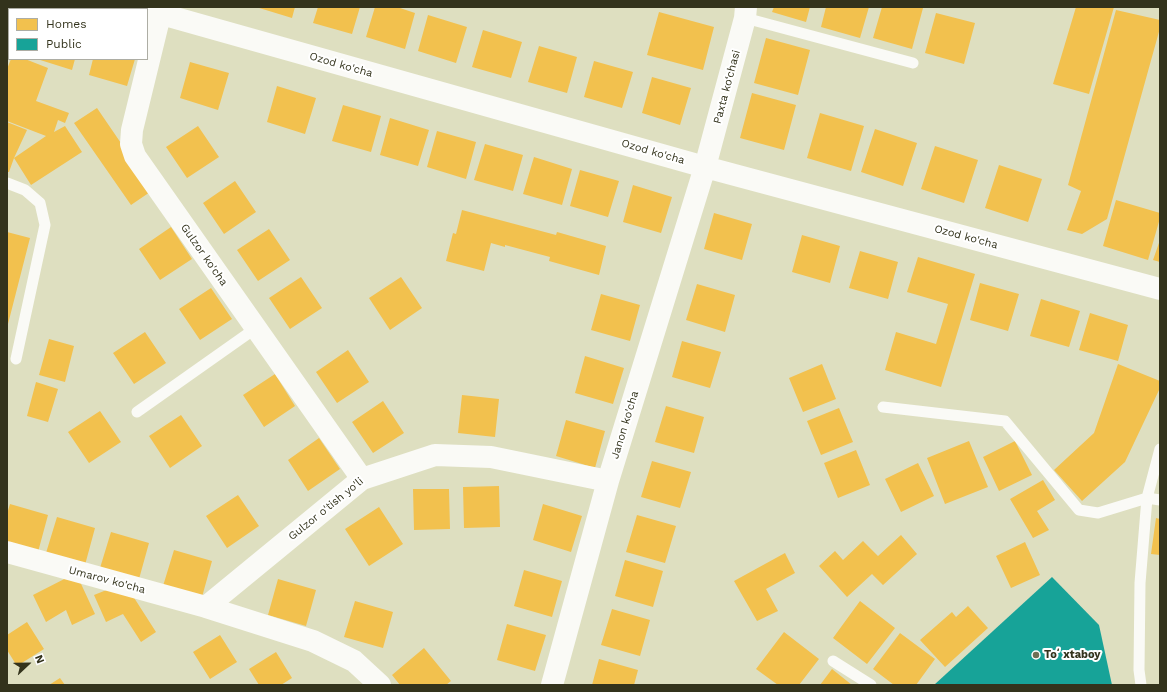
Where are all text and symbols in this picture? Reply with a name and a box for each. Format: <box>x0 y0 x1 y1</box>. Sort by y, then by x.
legend <box>8 8 148 60</box>
text: Homes <box>46 17 87 31</box>
text: Public <box>46 37 82 51</box>
street label: Paxta ko‘chasi <box>711 49 743 125</box>
street label: Ozod ko'cha <box>308 50 374 80</box>
street label: Ozod ko'cha <box>620 137 686 167</box>
street label: Gulzor ko'cha <box>178 221 230 289</box>
street label: Ozod ko'cha <box>933 222 999 252</box>
street label: Janon ko'cha <box>608 390 642 460</box>
street label: Gulzor o'tish yo'li <box>286 475 366 543</box>
street label: Umarov ko'cha <box>67 563 147 597</box>
north arrow <box>8 644 48 684</box>
place label: Toʻxtaboy <box>1044 648 1100 662</box>
marker: Toʻxtaboy <box>1031 650 1041 660</box>
text: N <box>32 653 47 666</box>

